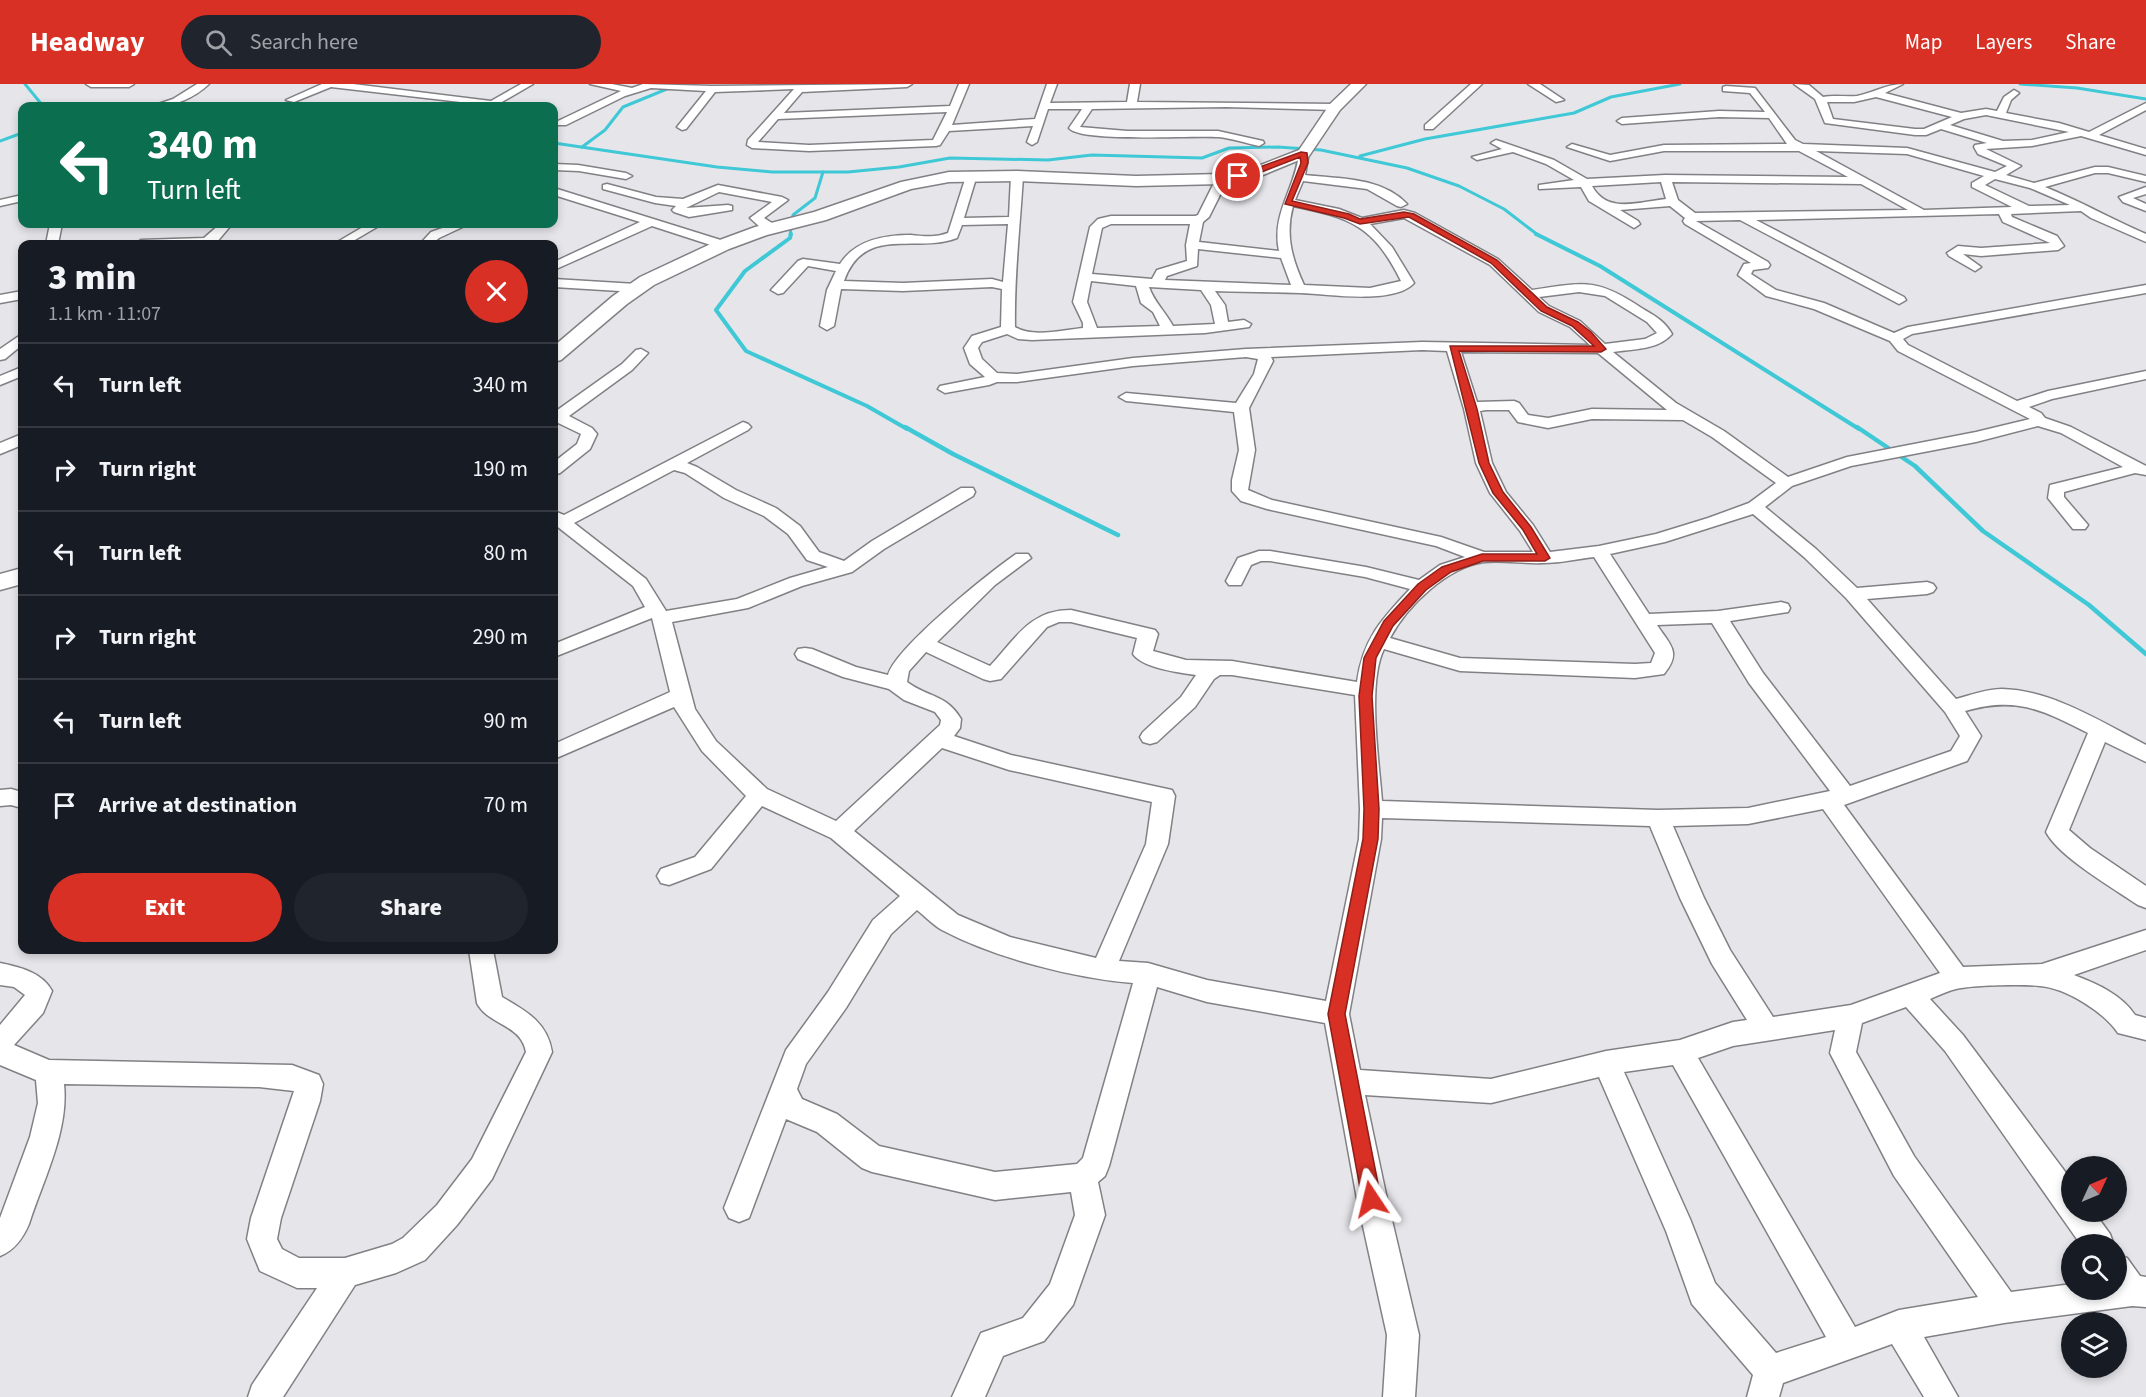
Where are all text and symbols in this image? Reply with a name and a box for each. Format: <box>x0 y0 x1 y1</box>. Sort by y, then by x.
search box <box>181 15 601 69</box>
text: Headway <box>30 22 145 62</box>
icon: search <box>202 26 235 59</box>
text: Search here <box>250 26 358 58</box>
text: Map <box>1905 27 1942 57</box>
text: Layers <box>1975 27 2032 57</box>
text: Share <box>2065 27 2116 57</box>
text: 340 m <box>147 115 258 175</box>
icon: left <box>48 126 126 204</box>
pin <box>1212 150 1263 201</box>
icon: arrive <box>1221 159 1254 192</box>
text: Turn left <box>147 171 241 210</box>
text: 3 min <box>48 252 136 303</box>
button: close <box>465 260 528 323</box>
text: 1.1 km · 11:07 <box>48 300 161 328</box>
icon: left <box>48 369 81 402</box>
text: Turn left <box>99 369 181 401</box>
text: 340 m <box>473 369 528 401</box>
icon: right <box>48 453 81 486</box>
text: Turn right <box>99 453 196 485</box>
text: 190 m <box>473 453 528 485</box>
icon: left <box>48 537 81 570</box>
text: Turn left <box>99 537 181 569</box>
text: 80 m <box>483 537 528 569</box>
icon: right <box>48 621 81 654</box>
text: Turn right <box>99 621 196 653</box>
text: 290 m <box>473 621 528 653</box>
icon: left <box>48 705 81 738</box>
text: Turn left <box>99 705 181 737</box>
text: 90 m <box>483 705 528 737</box>
icon: arrive <box>48 789 81 822</box>
text: Arrive at destination <box>99 789 297 821</box>
text: 70 m <box>483 789 528 821</box>
button: Exit <box>48 873 282 942</box>
button: Share <box>294 873 528 942</box>
north arrow <box>2061 1156 2127 1222</box>
map controls <box>2061 1156 2127 1378</box>
position arrow <box>1339 1167 1403 1231</box>
button: search <box>2061 1234 2127 1300</box>
button: layers <box>2061 1312 2127 1378</box>

